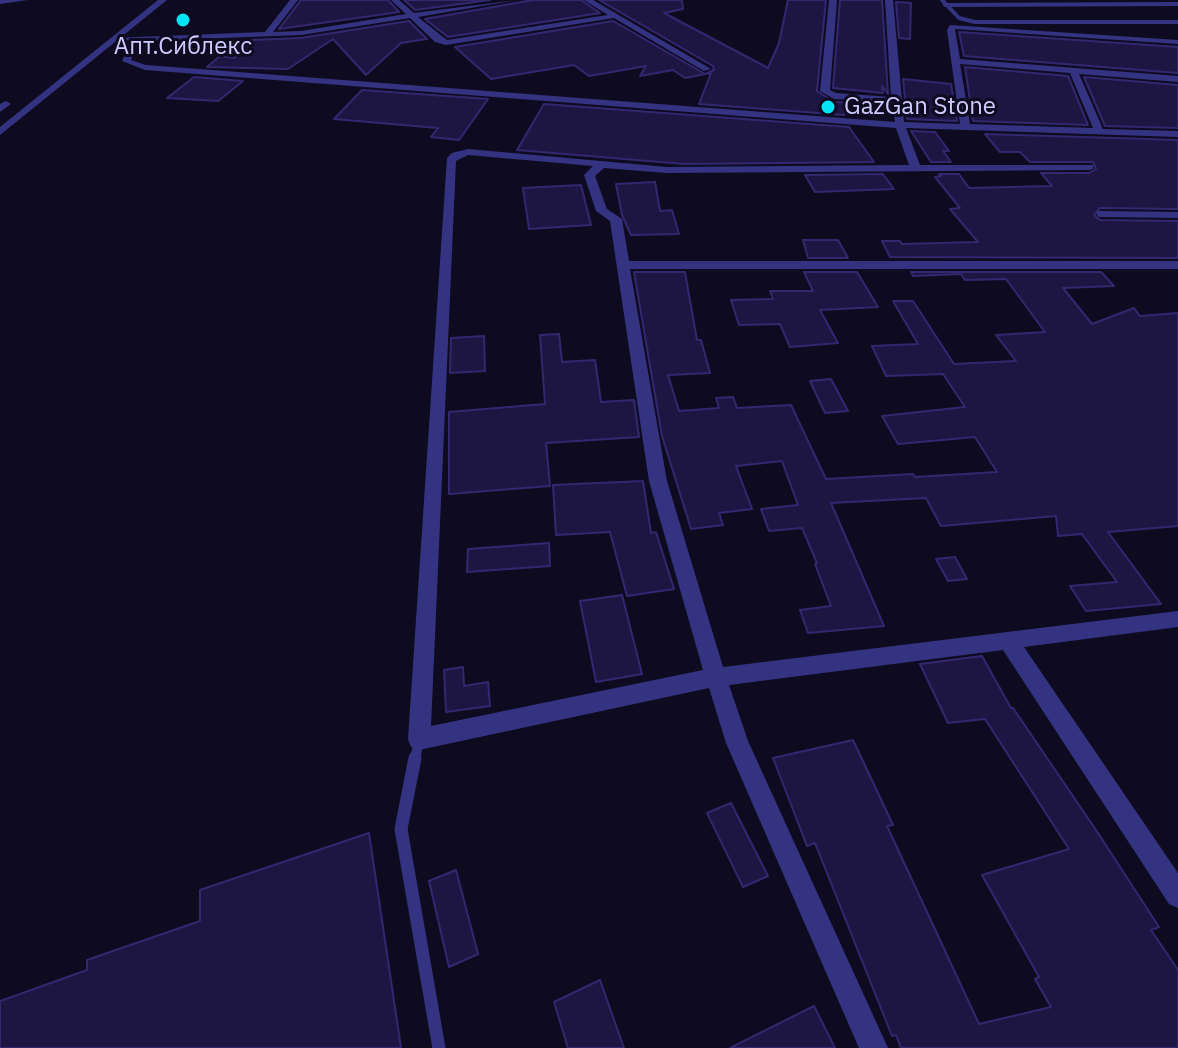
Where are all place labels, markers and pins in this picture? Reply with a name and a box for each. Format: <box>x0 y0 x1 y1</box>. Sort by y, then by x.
marker: Апт.Сиблекс <box>174 11 192 29</box>
place label: Апт.Сиблекс <box>114 33 252 61</box>
place label: GazGan Stone <box>844 93 996 121</box>
marker: GazGan Stone <box>819 98 837 116</box>

